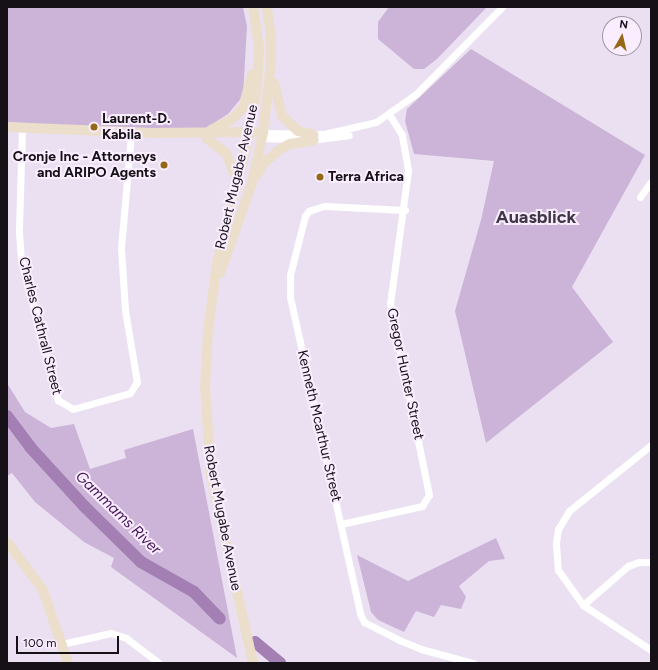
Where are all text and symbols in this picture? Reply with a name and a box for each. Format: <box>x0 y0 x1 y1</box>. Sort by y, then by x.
north arrow <box>602 16 642 56</box>
text: N <box>618 18 629 32</box>
street label: Robert Mugabe Avenue <box>212 103 262 251</box>
place label: Laurent-D. Kabila <box>102 111 171 144</box>
marker: Laurent-D. Kabila <box>89 122 99 132</box>
place label: Cronje Inc - Attorneys and ARIPO Agents <box>13 149 156 182</box>
marker: Cronje Inc - Attorneys and ARIPO Agents <box>159 160 169 170</box>
place label: Terra Africa <box>328 169 404 185</box>
marker: Terra Africa <box>315 172 325 182</box>
district label: Auasblick <box>496 206 576 228</box>
street label: Charles Cathrall Street <box>15 255 65 397</box>
street label: Gregor Hunter Street <box>383 307 427 441</box>
street label: Kenneth Mcarthur Street <box>293 348 345 504</box>
street label: Robert Mugabe Avenue <box>200 444 244 592</box>
water label: Gammams River <box>72 468 164 558</box>
scale bar <box>18 628 121 654</box>
text: 100 m <box>23 636 57 650</box>

